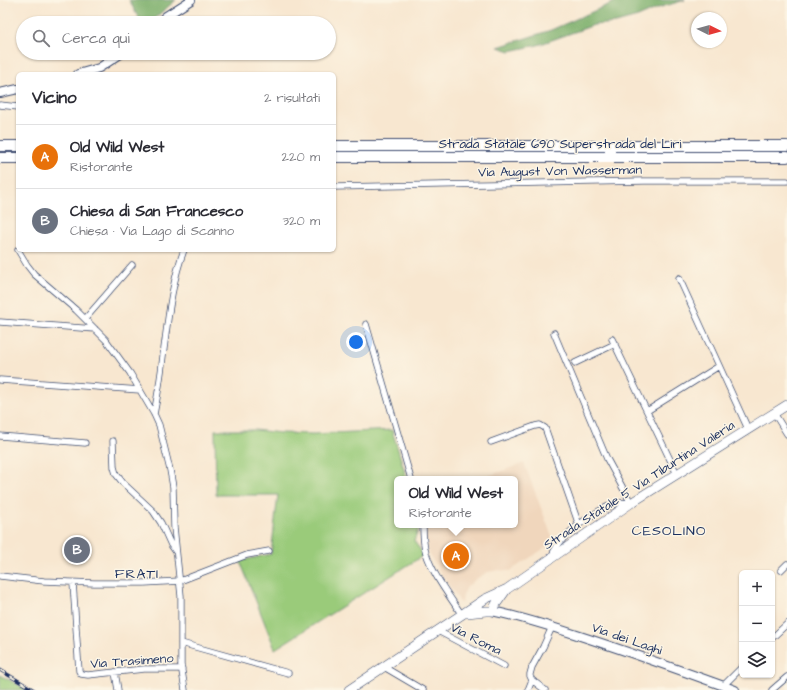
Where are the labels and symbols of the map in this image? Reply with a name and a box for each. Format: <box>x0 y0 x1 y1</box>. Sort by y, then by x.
north arrow <box>691 12 727 48</box>
street label: Strada Statale 690 Superstrada del Liri <box>439 135 681 153</box>
street label: Via August Von Wasserman <box>478 161 642 182</box>
your location <box>346 332 366 352</box>
street label: Strada Statale 5 Via Tiburtina Valeria <box>540 416 739 554</box>
district label: CESOLINO <box>632 521 706 541</box>
pin: B <box>64 535 90 565</box>
pin: A <box>443 541 469 571</box>
district label: FRATI <box>115 564 159 584</box>
street label: Via Roma <box>447 618 505 660</box>
street label: Via dei Laghi <box>589 619 665 660</box>
street label: Via Trasimeno <box>90 649 175 673</box>

